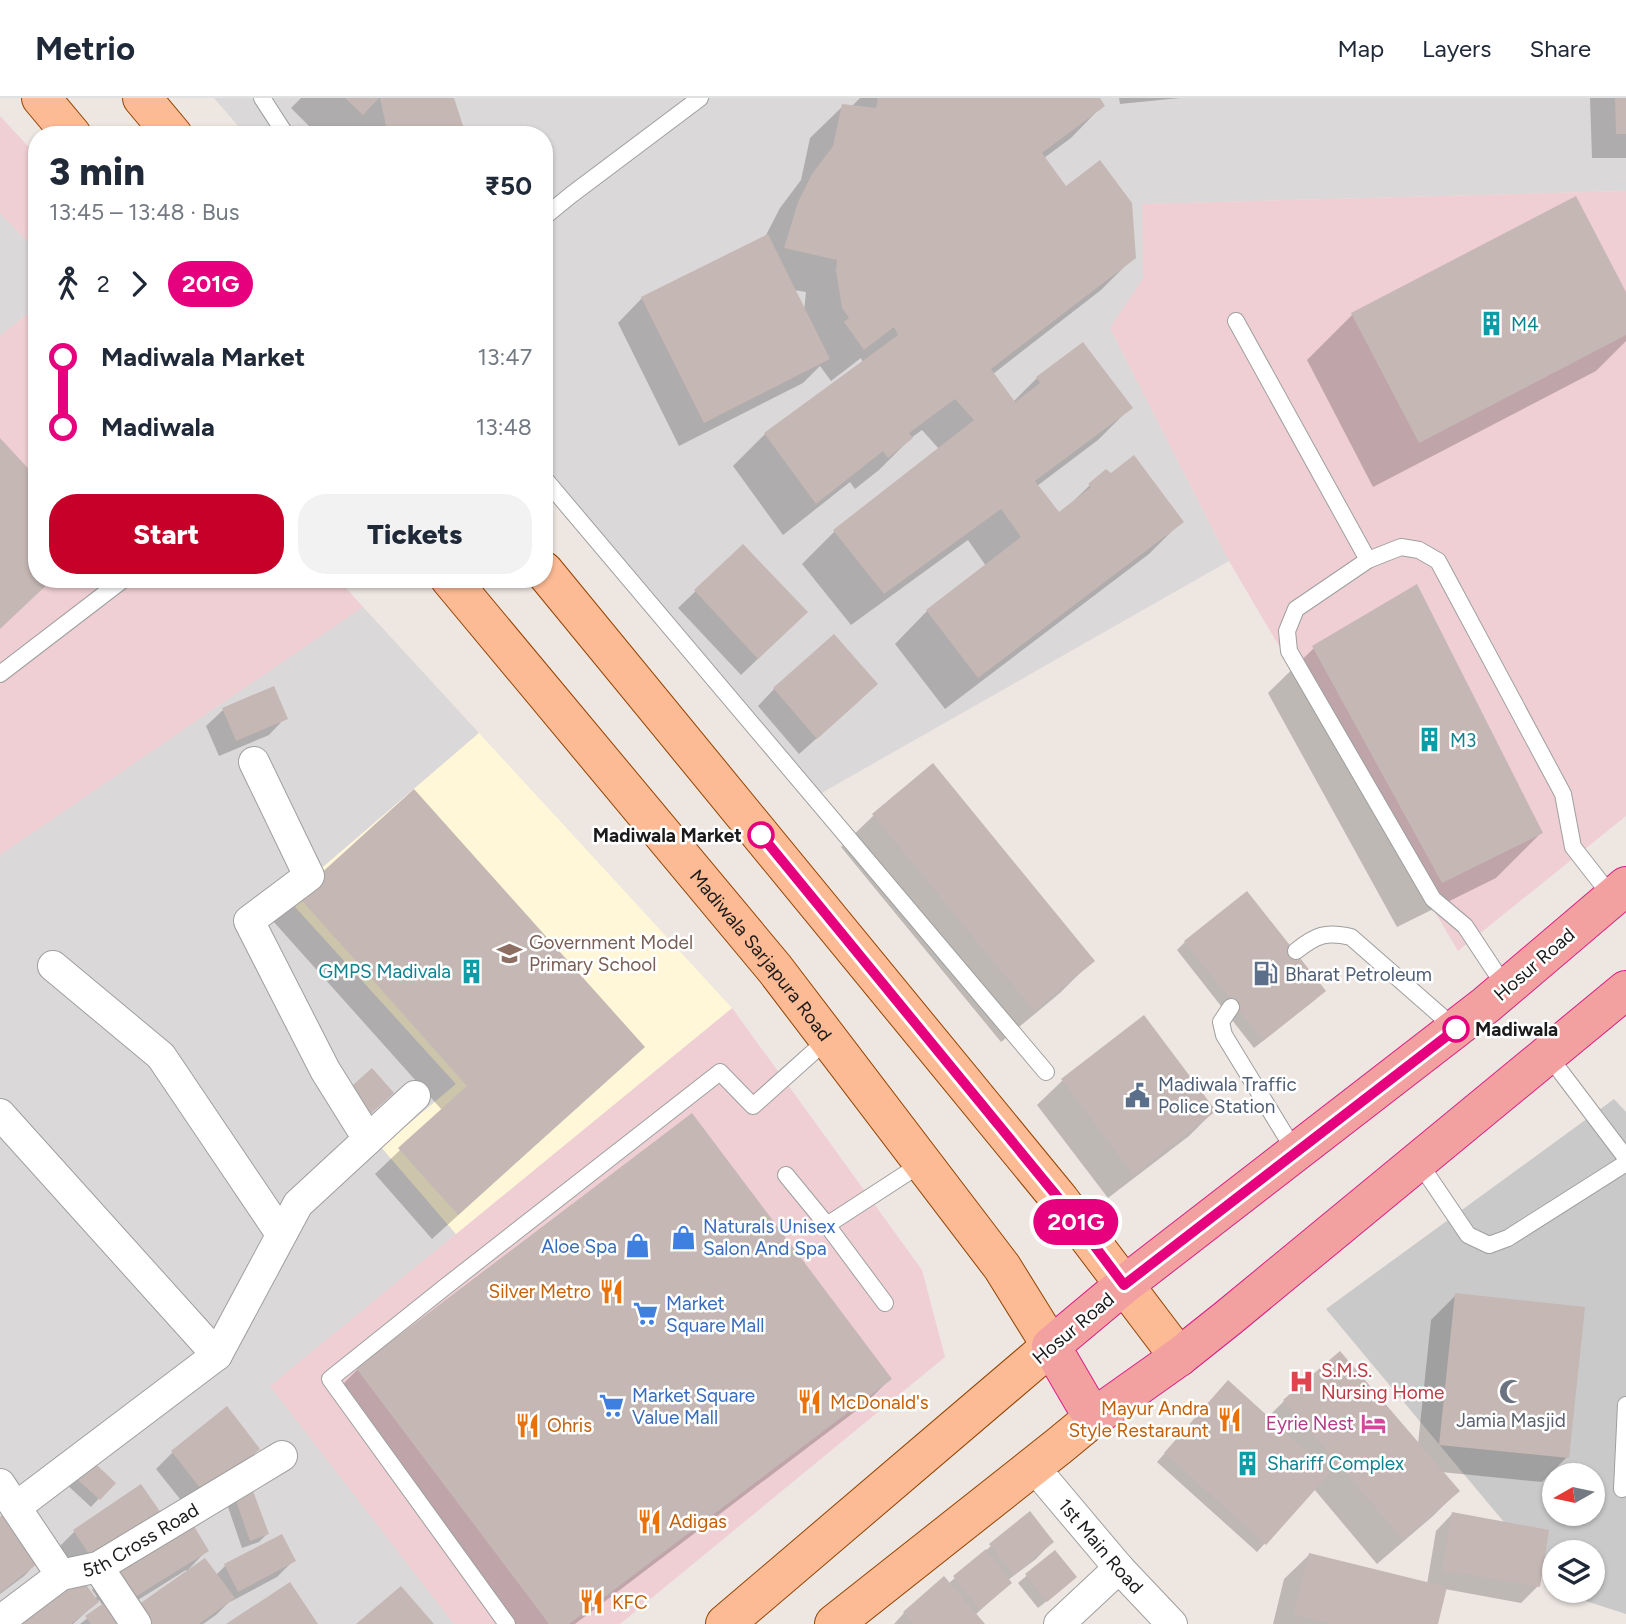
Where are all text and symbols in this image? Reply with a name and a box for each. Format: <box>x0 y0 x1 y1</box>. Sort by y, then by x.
text: Metrio <box>35 29 135 68</box>
text: Map <box>1337 34 1384 63</box>
text: Layers <box>1422 34 1491 63</box>
text: Share <box>1529 34 1591 63</box>
text: 3 min <box>49 149 145 195</box>
text: ₹50 <box>484 170 532 202</box>
text: 13:45 – 13:48 · Bus <box>49 198 239 226</box>
icon: walk <box>49 265 87 303</box>
icon: forward <box>120 265 158 303</box>
text: 201G <box>182 269 239 298</box>
text: 2 <box>97 270 110 298</box>
building icon: M4 <box>1477 310 1505 338</box>
place label: M4 <box>1511 313 1539 336</box>
text: Madiwala Market <box>101 341 305 373</box>
text: 13:47 <box>478 343 532 371</box>
text: Madiwala <box>101 411 215 443</box>
text: 13:48 <box>476 413 532 441</box>
button: Start <box>49 494 284 574</box>
button: Tickets <box>298 494 532 574</box>
building icon: M3 <box>1416 726 1444 754</box>
place label: M3 <box>1450 729 1476 752</box>
marker: Madiwala Market <box>748 822 774 848</box>
place label: Madiwala Market <box>593 824 742 847</box>
street label: Madiwala Sarjapura Road <box>685 865 837 1046</box>
street label: Hosur Road <box>1489 923 1579 1006</box>
place label: Government Model Primary School <box>529 931 693 976</box>
school or university icon: Government Model Primary School <box>495 939 523 967</box>
building icon: GMPS Madivala <box>457 957 485 985</box>
place label: GMPS Madivala <box>319 960 451 983</box>
fuel station icon: Bharat Petroleum <box>1251 960 1279 988</box>
place label: Bharat Petroleum <box>1285 963 1432 986</box>
marker: Madiwala <box>1443 1016 1469 1042</box>
place label: Madiwala <box>1475 1018 1558 1041</box>
place label: Madiwala Traffic Police Station <box>1158 1073 1297 1118</box>
public building icon: Madiwala Traffic Police Station <box>1124 1081 1152 1109</box>
line badge: 201G <box>1027 1199 1125 1245</box>
text: 201G <box>1047 1207 1105 1236</box>
place label: Naturals Unisex Salon And Spa <box>703 1215 836 1260</box>
shop icon: Naturals Unisex Salon And Spa <box>669 1223 697 1251</box>
shop icon: Aloe Spa <box>623 1232 651 1260</box>
place label: Aloe Spa <box>541 1235 617 1258</box>
restaurant icon: Silver Metro <box>597 1277 625 1305</box>
place label: Silver Metro <box>489 1280 591 1303</box>
street label: Hosur Road <box>1028 1288 1119 1369</box>
place label: Market Square Mall <box>666 1292 765 1337</box>
supermarket icon: Market Square Mall <box>632 1300 660 1328</box>
place label: S.M.S. Nursing Home <box>1321 1359 1444 1404</box>
hospital icon: S.M.S. Nursing Home <box>1287 1367 1315 1395</box>
mosque icon: Jamia Masjid <box>1497 1378 1525 1406</box>
place label: Market Square Value Mall <box>632 1384 755 1429</box>
restaurant icon: McDonald's <box>796 1388 824 1416</box>
place label: McDonald's <box>830 1391 929 1414</box>
supermarket icon: Market Square Value Mall <box>598 1392 626 1420</box>
place label: Mayur Andra Style Restaraunt <box>1068 1397 1209 1442</box>
restaurant icon: Mayur Andra Style Restaraunt <box>1215 1405 1243 1433</box>
hotel icon: Eyrie Nest <box>1360 1409 1388 1437</box>
place label: Jamia Masjid <box>1456 1409 1566 1432</box>
restaurant icon: Ohris <box>513 1411 541 1439</box>
place label: Eyrie Nest <box>1266 1412 1354 1435</box>
place label: Ohris <box>547 1414 592 1437</box>
building icon: Shariff Complex <box>1233 1449 1261 1477</box>
place label: Shariff Complex <box>1267 1452 1404 1475</box>
north arrow <box>1542 1463 1605 1526</box>
map controls <box>1542 1463 1605 1603</box>
street label: 1st Main Road <box>1054 1494 1148 1598</box>
street label: 5th Cross Road <box>80 1498 203 1582</box>
restaurant icon: Adigas <box>635 1507 663 1535</box>
place label: Adigas <box>669 1510 727 1533</box>
button: layers <box>1542 1540 1605 1603</box>
restaurant icon: KFC <box>578 1588 606 1616</box>
place label: KFC <box>612 1591 648 1614</box>

